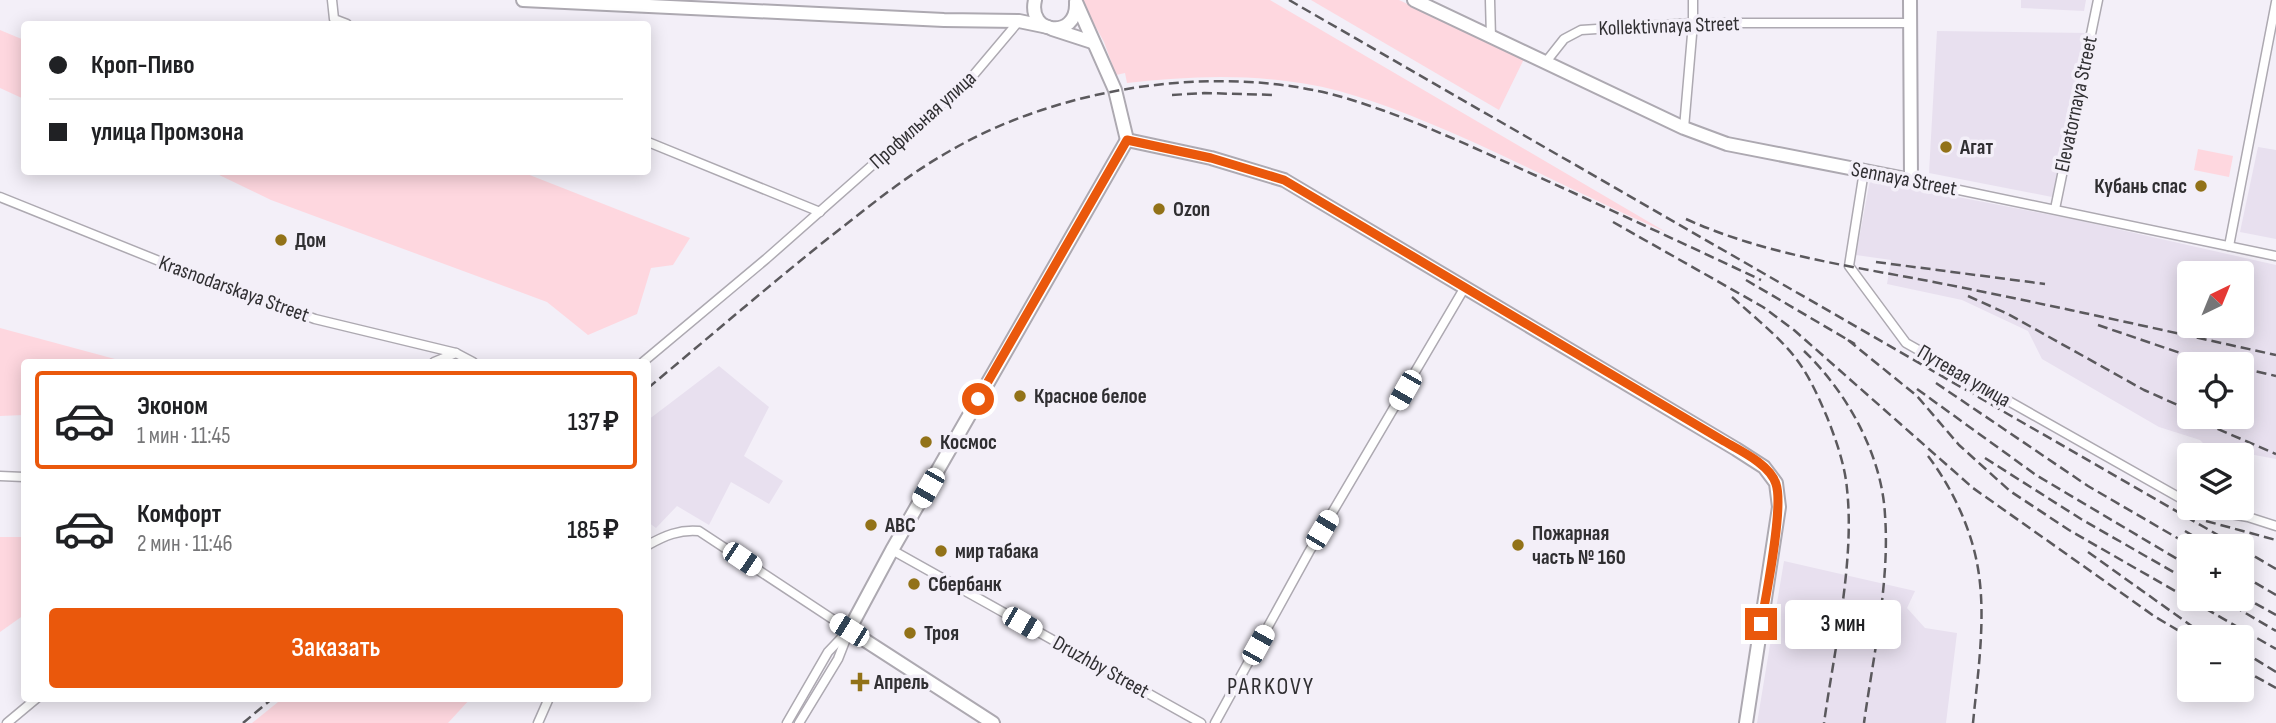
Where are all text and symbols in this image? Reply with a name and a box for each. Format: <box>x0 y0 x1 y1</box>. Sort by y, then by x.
street label: Kollektivnaya Street <box>1598 11 1740 41</box>
street label: Elevatornaya Street <box>2049 34 2103 174</box>
text: Кроп-Пиво <box>91 50 194 81</box>
street label: Профильная улица <box>865 66 981 174</box>
text: улица Промзона <box>91 117 244 148</box>
place label: Агат <box>1959 135 1993 160</box>
marker: Агат <box>1938 139 1954 155</box>
street label: Sennaya Street <box>1849 157 1959 201</box>
place label: Кубань спас <box>2094 174 2187 199</box>
marker: Кубань спас <box>2193 178 2209 194</box>
place label: Ozon <box>1173 197 1210 222</box>
marker: Ozon <box>1151 201 1167 217</box>
place label: Дом <box>295 228 326 253</box>
marker: Дом <box>273 232 289 248</box>
street label: Krasnodarskaya Street <box>155 250 313 328</box>
north arrow <box>2177 261 2254 338</box>
map controls <box>2177 261 2254 702</box>
street label: Путевая улица <box>1913 339 2015 413</box>
button: locate <box>2177 352 2254 429</box>
car <box>1386 367 1425 413</box>
route start <box>962 383 994 415</box>
place label: Красное белое <box>1034 384 1147 409</box>
marker: Красное белое <box>1012 388 1028 404</box>
icon: car <box>53 389 116 452</box>
text: Эконом <box>137 391 208 422</box>
text: 137 ₽ <box>568 407 619 438</box>
text: 1 мин · 11:45 <box>137 422 230 450</box>
place label: Космос <box>940 430 997 455</box>
marker: Космос <box>918 434 934 450</box>
button: layers <box>2177 443 2254 520</box>
car <box>909 465 948 511</box>
icon: car <box>53 497 116 560</box>
text: Комфорт <box>137 499 221 530</box>
car <box>1303 507 1342 553</box>
place label: ABC <box>884 513 916 538</box>
text: 185 ₽ <box>567 515 619 546</box>
marker: ABC <box>863 517 879 533</box>
place label: Пожарная часть № 160 <box>1532 521 1626 570</box>
text: 2 мин · 11:46 <box>137 530 233 558</box>
button: + <box>2177 534 2254 611</box>
marker: Пожарная часть № 160 <box>1510 537 1526 553</box>
car <box>719 539 766 579</box>
place label: мир табака <box>955 539 1039 564</box>
marker: мир табака <box>933 543 949 559</box>
place label: Сбербанк <box>928 572 1002 597</box>
marker: Сбербанк <box>906 576 922 592</box>
callout: 3 мин <box>1786 600 1901 648</box>
car <box>999 603 1046 643</box>
button: Заказать <box>49 608 623 688</box>
route end <box>1745 608 1777 640</box>
car <box>826 610 873 650</box>
text: 3 мин <box>1821 610 1866 638</box>
place label: Троя <box>924 621 959 646</box>
car <box>1239 622 1278 668</box>
marker: Троя <box>902 625 918 641</box>
button: − <box>2177 625 2254 702</box>
street label: Druzhby Street <box>1049 630 1153 704</box>
place label: Апрель <box>873 670 929 695</box>
district label: PARKOVY <box>1227 672 1315 701</box>
marker: Апрель <box>852 674 868 690</box>

